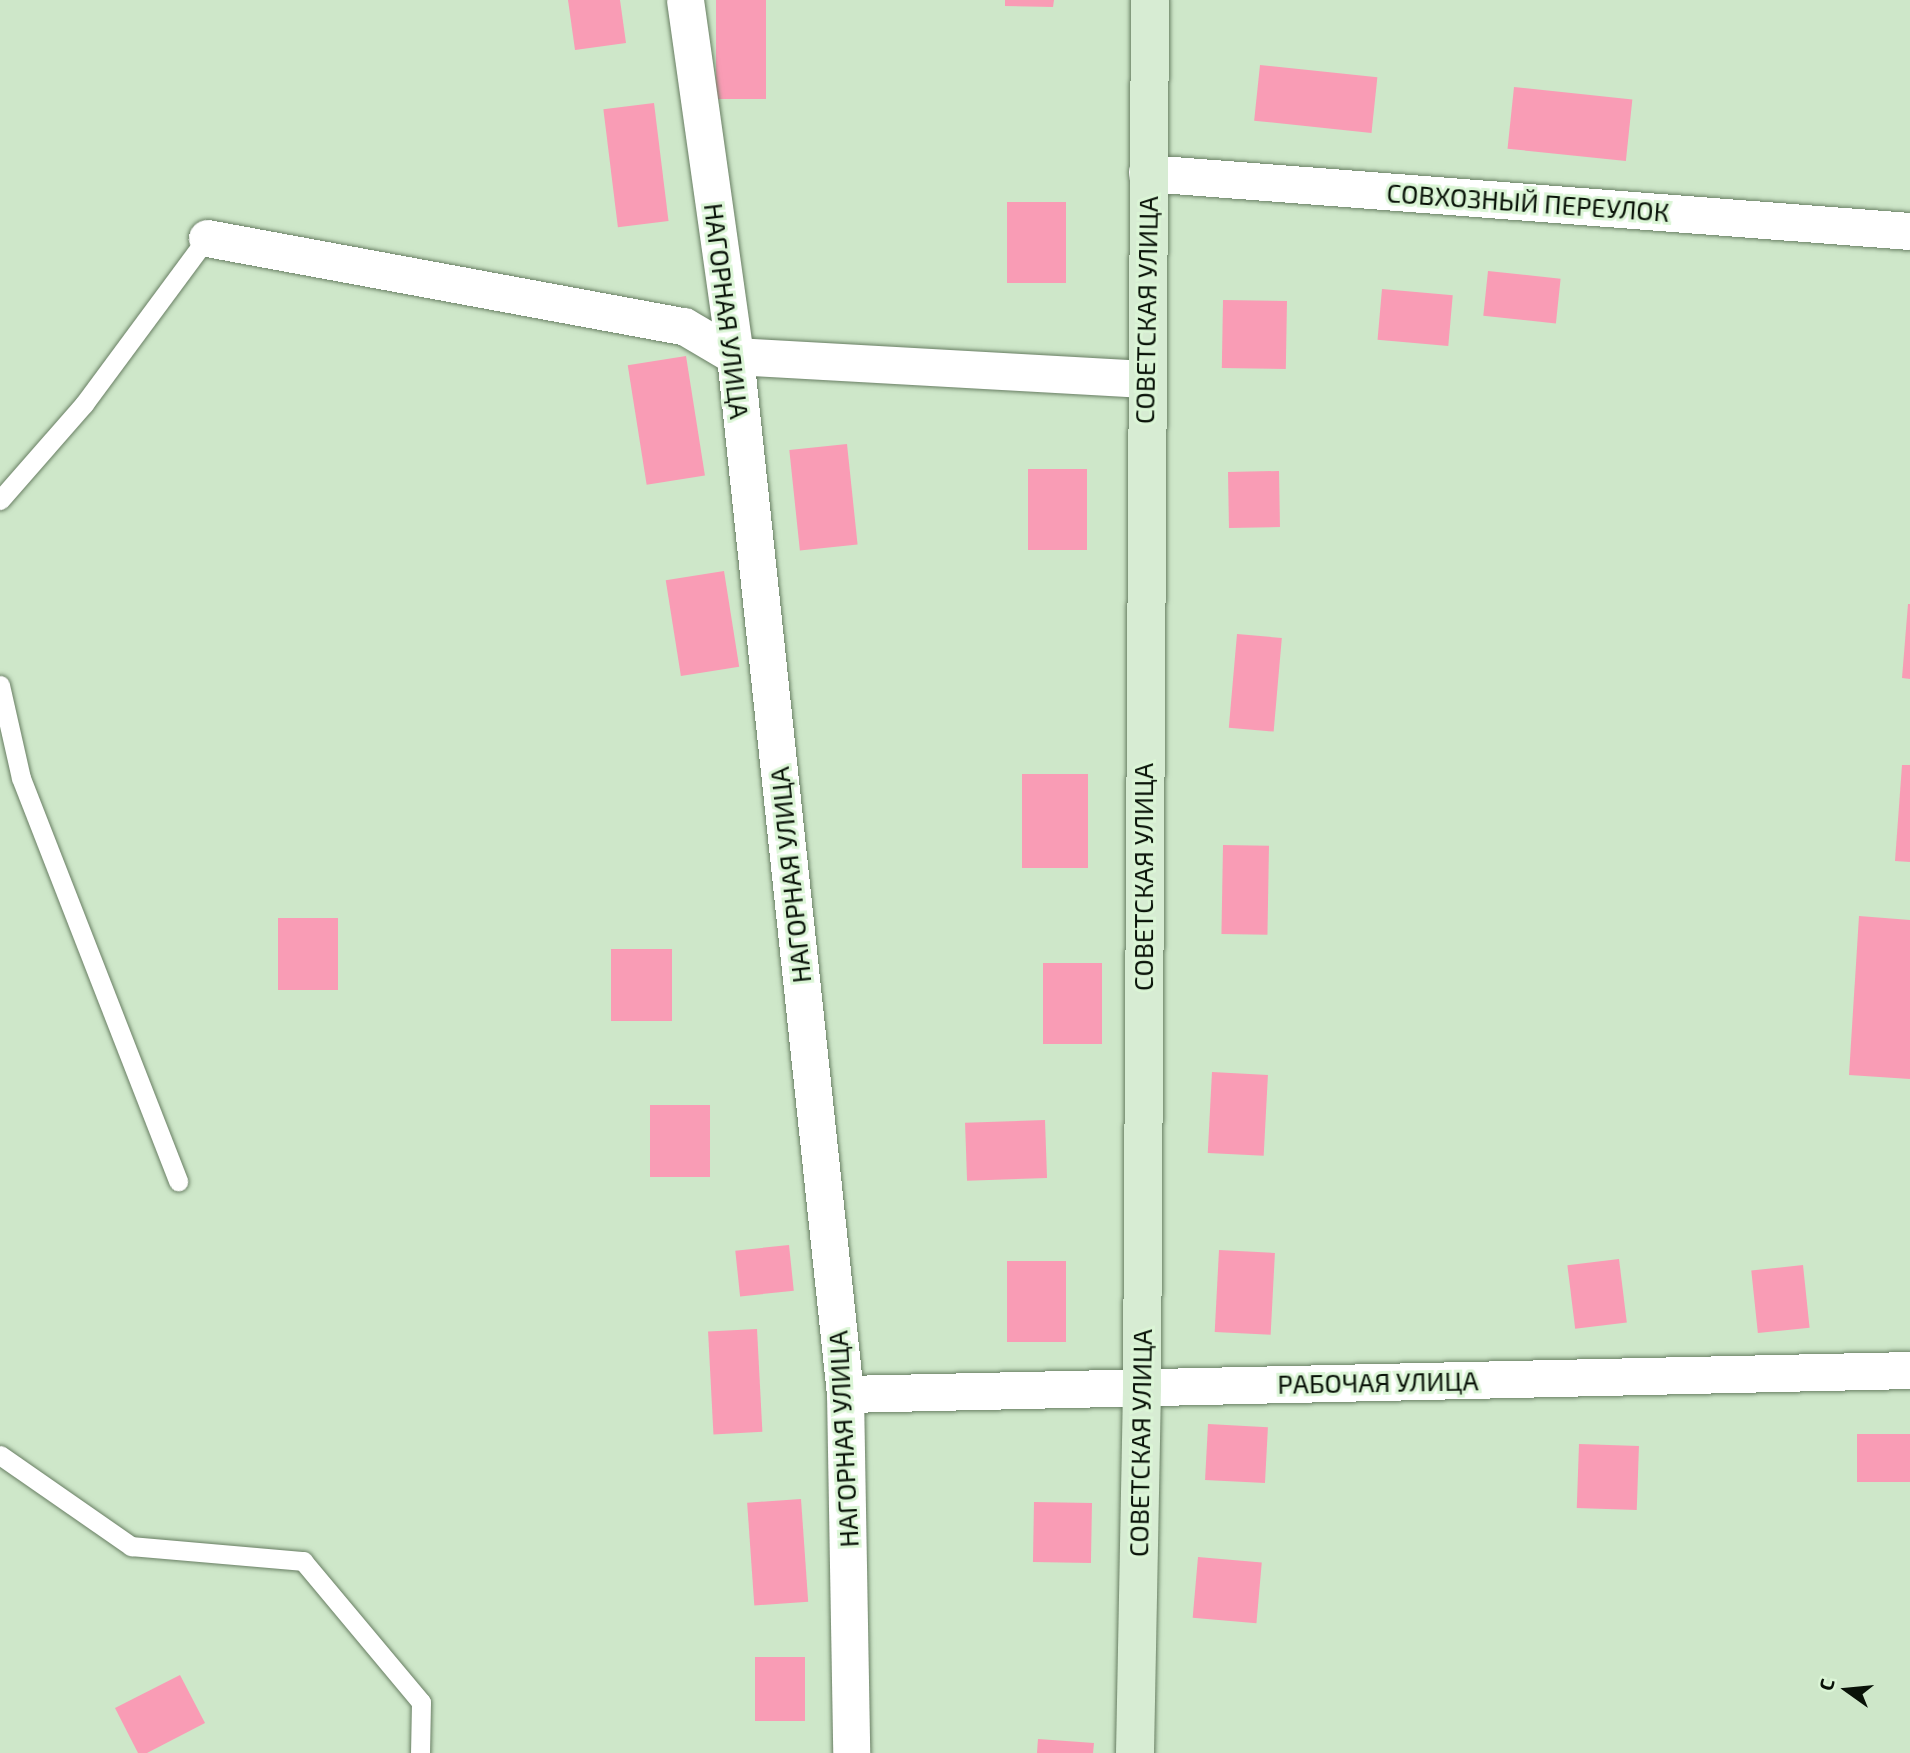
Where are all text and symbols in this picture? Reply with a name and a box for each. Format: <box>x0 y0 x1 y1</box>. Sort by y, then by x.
street label: СОВХОЗНЫЙ ПЕРЕУЛОК <box>1386 177 1670 227</box>
street label: СОВЕТСКАЯ УЛИЦА <box>1128 196 1164 424</box>
street label: НАГОРНАЯ УЛИЦА <box>698 201 756 421</box>
street label: СОВЕТСКАЯ УЛИЦА <box>1127 763 1159 991</box>
street label: НАГОРНАЯ УЛИЦА <box>763 765 817 985</box>
street label: СОВЕТСКАЯ УЛИЦА <box>1122 1329 1158 1557</box>
street label: НАГОРНАЯ УЛИЦА <box>822 1330 864 1548</box>
street label: РАБОЧАЯ УЛИЦА <box>1277 1365 1479 1399</box>
north arrow <box>1812 1655 1882 1725</box>
text: С <box>1814 1676 1839 1693</box>

